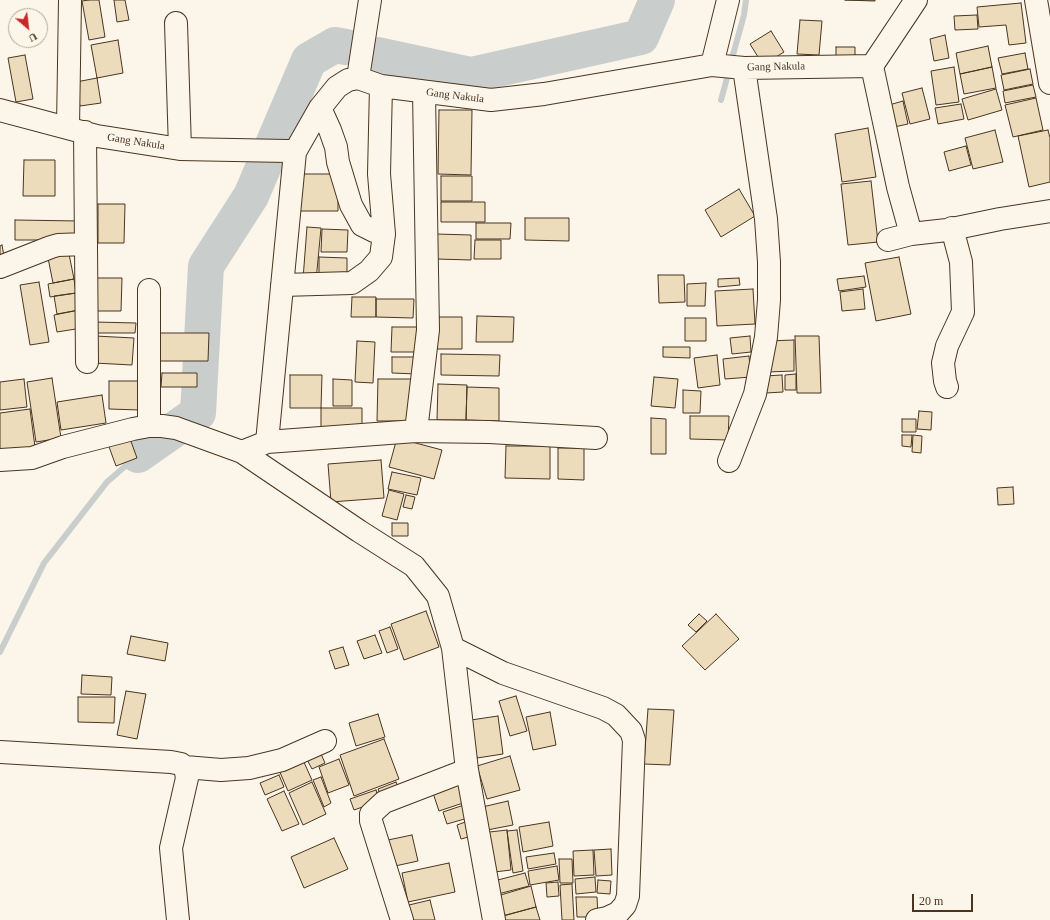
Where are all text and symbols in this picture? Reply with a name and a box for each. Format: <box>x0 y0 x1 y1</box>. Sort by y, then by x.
north arrow <box>8 8 48 48</box>
text: U <box>27 31 39 45</box>
street label: Gang Nakula <box>747 60 805 74</box>
street label: Gang Nakula <box>425 86 485 106</box>
street label: Gang Nakula <box>106 131 166 153</box>
scale bar <box>914 886 975 912</box>
text: 20 m <box>919 894 943 908</box>

